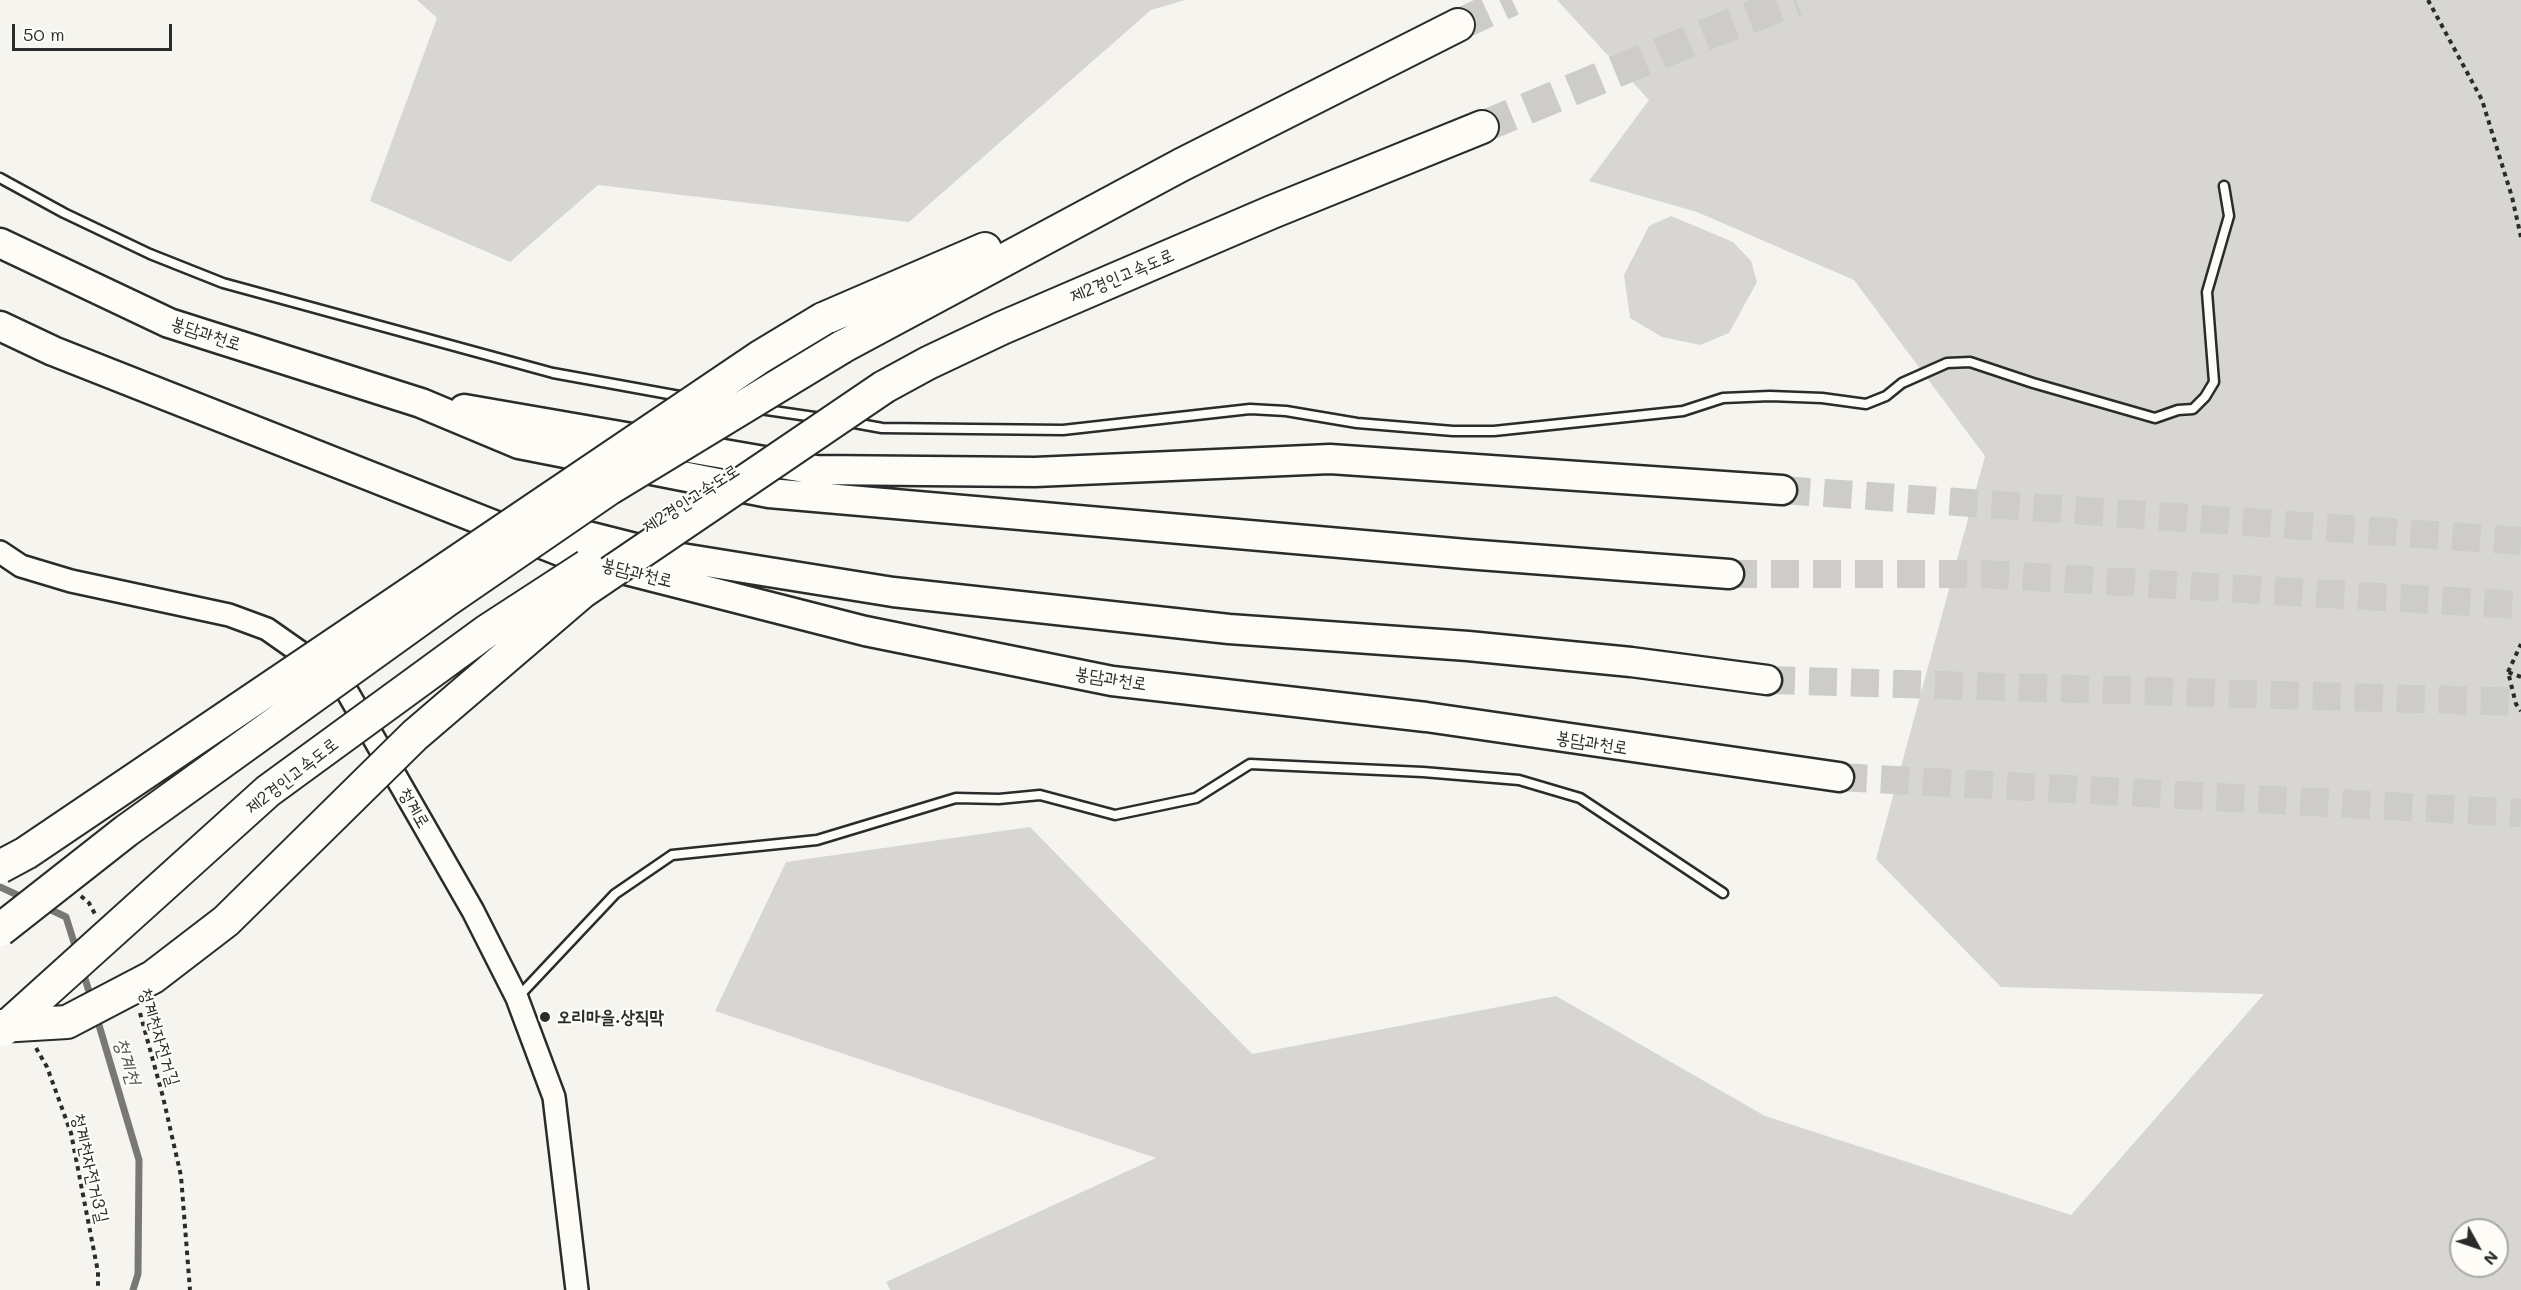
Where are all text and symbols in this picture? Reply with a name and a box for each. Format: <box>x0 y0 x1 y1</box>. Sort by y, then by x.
scale bar <box>15 12 176 50</box>
text: 50 m <box>23 22 65 46</box>
street label: 제2경인고속도로 <box>1067 244 1177 308</box>
street label: 봉담과천로 <box>168 313 244 355</box>
street label: 제2경인고속도로 <box>638 460 744 538</box>
street label: 봉담과천로 <box>599 554 675 592</box>
street label: 봉담과천로 <box>1074 663 1148 695</box>
street label: 봉담과천로 <box>1555 727 1629 759</box>
street label: 제2경인고속도로 <box>241 733 343 819</box>
street label: 청계로 <box>394 784 434 832</box>
street label: 청계천자전거길 <box>134 985 184 1089</box>
place label: 오리마을.상직막 <box>557 1006 664 1028</box>
marker: 오리마을.상직막 <box>538 1010 552 1024</box>
water label: 청계천 <box>108 1034 146 1088</box>
street label: 청계천자전거3길 <box>67 1111 113 1225</box>
north arrow <box>2449 1218 2509 1278</box>
text: N <box>2480 1247 2504 1270</box>

